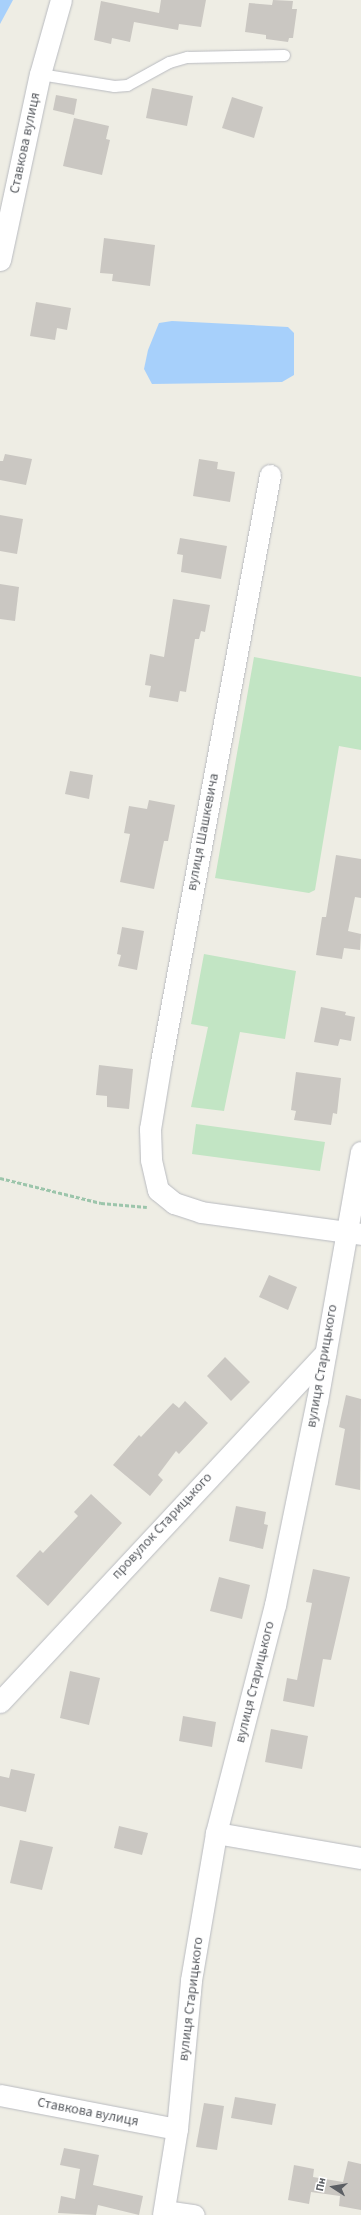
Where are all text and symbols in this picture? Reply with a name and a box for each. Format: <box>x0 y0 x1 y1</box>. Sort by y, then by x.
street label: Ставкова вулиця <box>6 91 44 195</box>
street label: вулиця Шашкевича <box>183 772 223 892</box>
street label: вулиця Старицького <box>303 1303 341 1429</box>
street label: провулок Старицького <box>108 1469 216 1583</box>
street label: вулиця Старицького <box>232 1619 278 1745</box>
street label: вулиця Старицького <box>175 1936 207 2062</box>
street label: Ставкова вулиця <box>36 2094 140 2130</box>
north arrow <box>313 2167 353 2207</box>
text: Пн <box>312 2176 330 2193</box>

